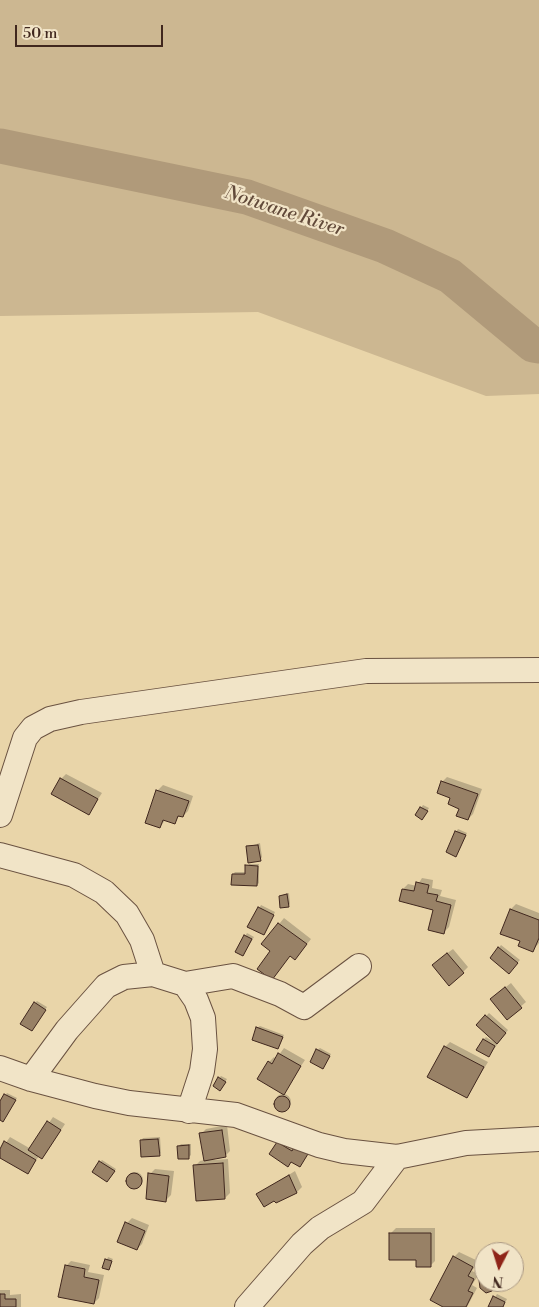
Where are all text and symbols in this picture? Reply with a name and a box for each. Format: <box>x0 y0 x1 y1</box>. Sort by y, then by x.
scale bar <box>18 15 165 47</box>
text: 50 m <box>23 24 57 43</box>
water label: Notwane River <box>221 182 347 242</box>
north arrow <box>474 1242 524 1292</box>
text: N <box>491 1271 504 1290</box>

